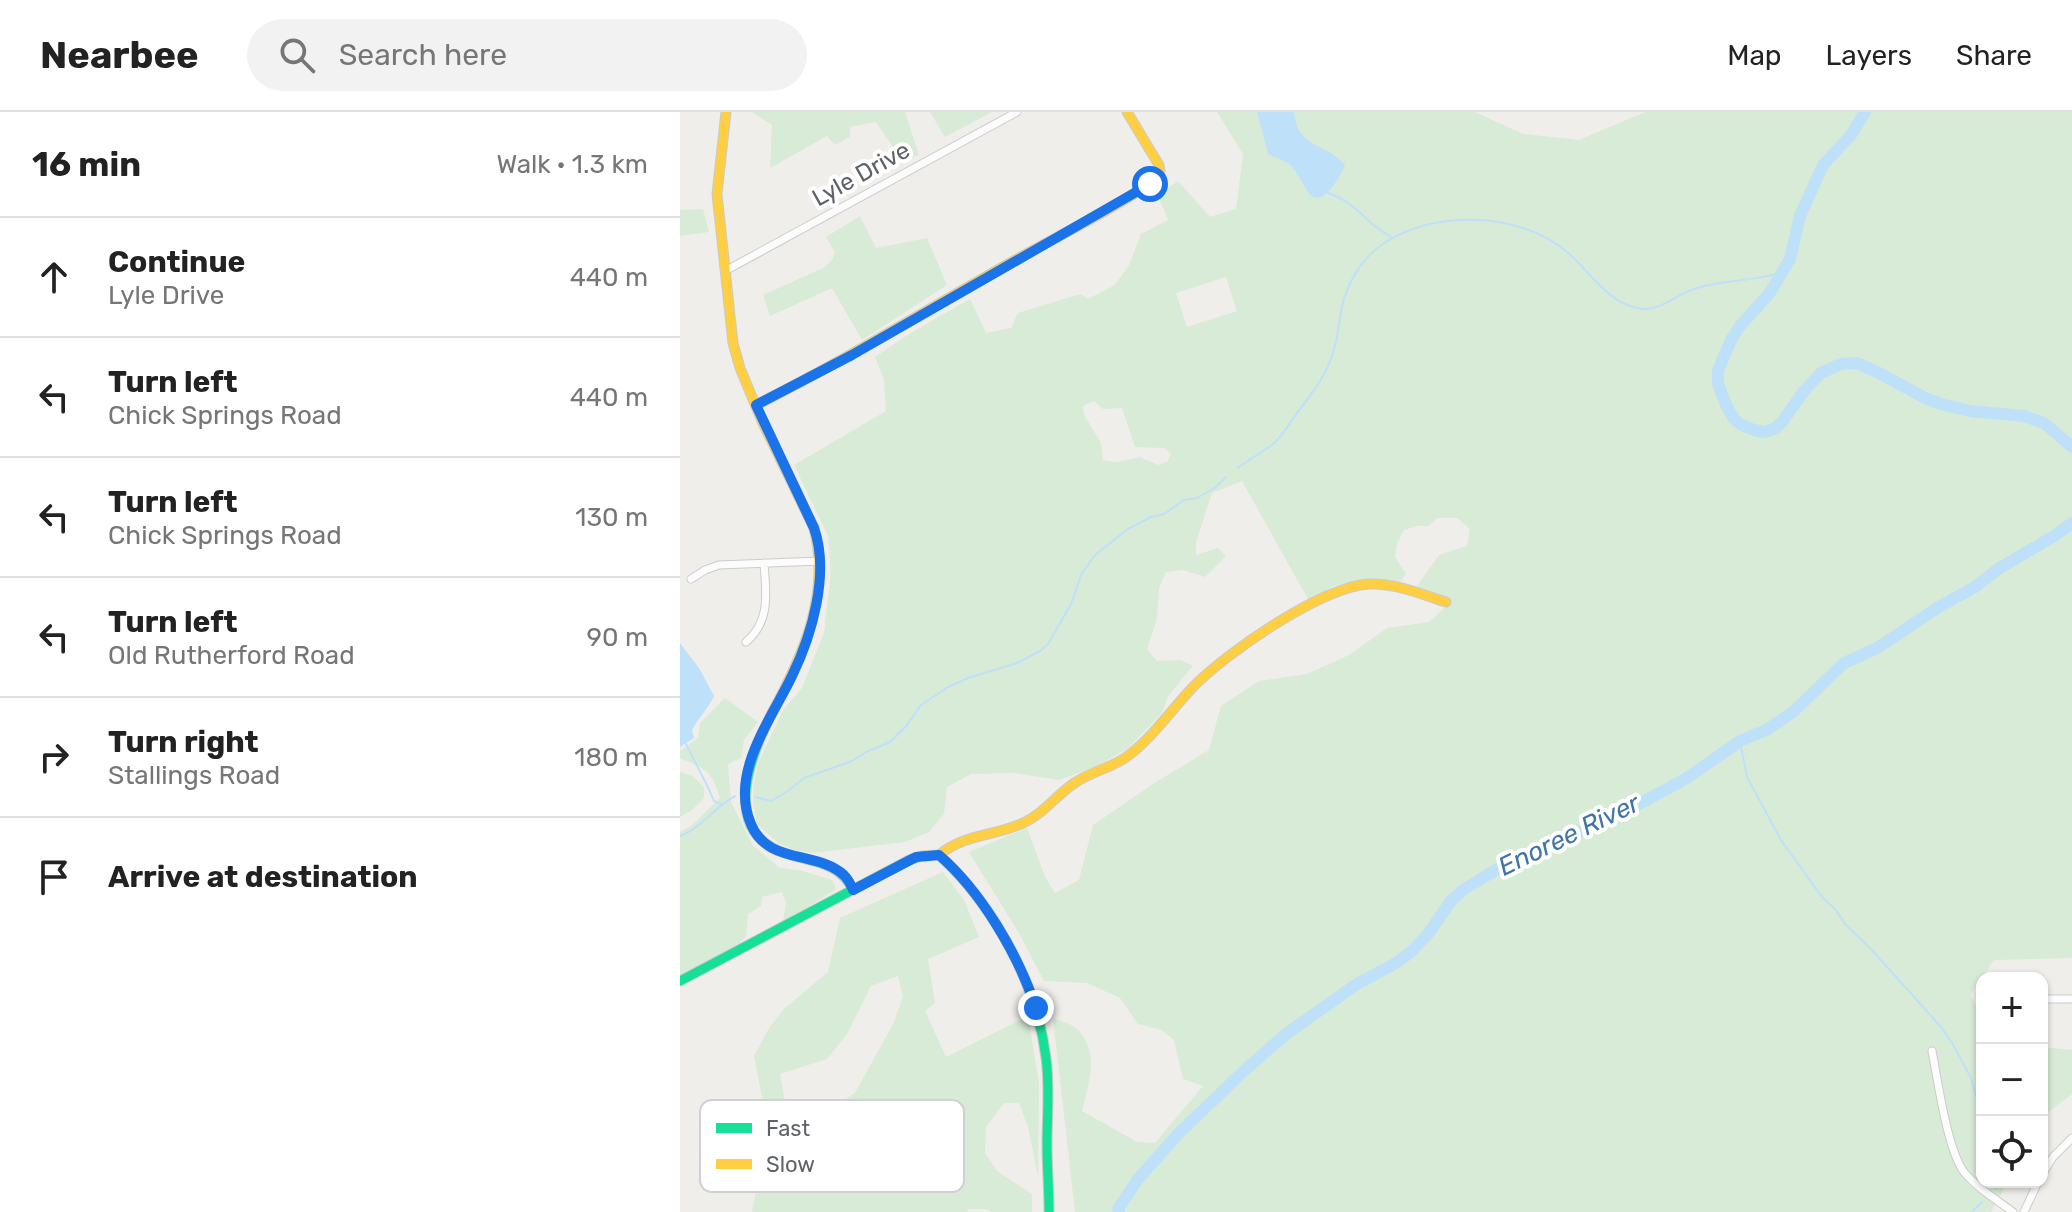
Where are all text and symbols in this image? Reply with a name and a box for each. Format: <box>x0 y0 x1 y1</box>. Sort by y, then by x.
search box <box>247 19 807 91</box>
text: Nearbee <box>40 32 199 78</box>
icon: search <box>275 33 319 77</box>
text: Search here <box>339 37 507 73</box>
text: Map <box>1727 39 1782 72</box>
text: Layers <box>1826 39 1912 72</box>
text: Share <box>1956 39 2032 72</box>
street label: Lyle Drive <box>807 136 915 212</box>
text: 16 min <box>32 144 141 185</box>
text: Walk · 1.3 km <box>496 149 648 180</box>
route start <box>1132 166 1168 202</box>
text: Continue <box>108 244 245 280</box>
icon: ahead <box>32 255 76 299</box>
text: 440 m <box>570 262 648 293</box>
text: Lyle Drive <box>108 280 224 311</box>
text: Turn left <box>108 364 238 400</box>
icon: left <box>32 375 76 419</box>
text: 440 m <box>570 382 648 413</box>
text: Chick Springs Road <box>108 400 342 431</box>
text: Turn left <box>108 484 238 520</box>
icon: left <box>32 495 76 539</box>
text: 130 m <box>575 502 648 533</box>
text: Chick Springs Road <box>108 520 342 551</box>
text: Turn left <box>108 604 238 640</box>
icon: left <box>32 615 76 659</box>
text: 90 m <box>587 622 648 653</box>
text: Old Rutherford Road <box>108 640 355 671</box>
text: Turn right <box>108 724 259 760</box>
icon: right <box>32 735 76 779</box>
text: 180 m <box>574 742 648 773</box>
text: Stallings Road <box>108 760 280 791</box>
water label: Enoree River <box>1493 787 1646 883</box>
icon: arrive <box>32 855 76 899</box>
text: Arrive at destination <box>108 859 418 895</box>
map controls <box>1976 972 2048 1188</box>
button: + <box>1976 972 2048 1044</box>
route end <box>1018 990 1054 1026</box>
button: − <box>1976 1044 2048 1116</box>
legend <box>700 1100 964 1192</box>
text: Fast <box>766 1115 811 1142</box>
button: locate <box>1976 1116 2048 1188</box>
text: Slow <box>766 1151 815 1178</box>

